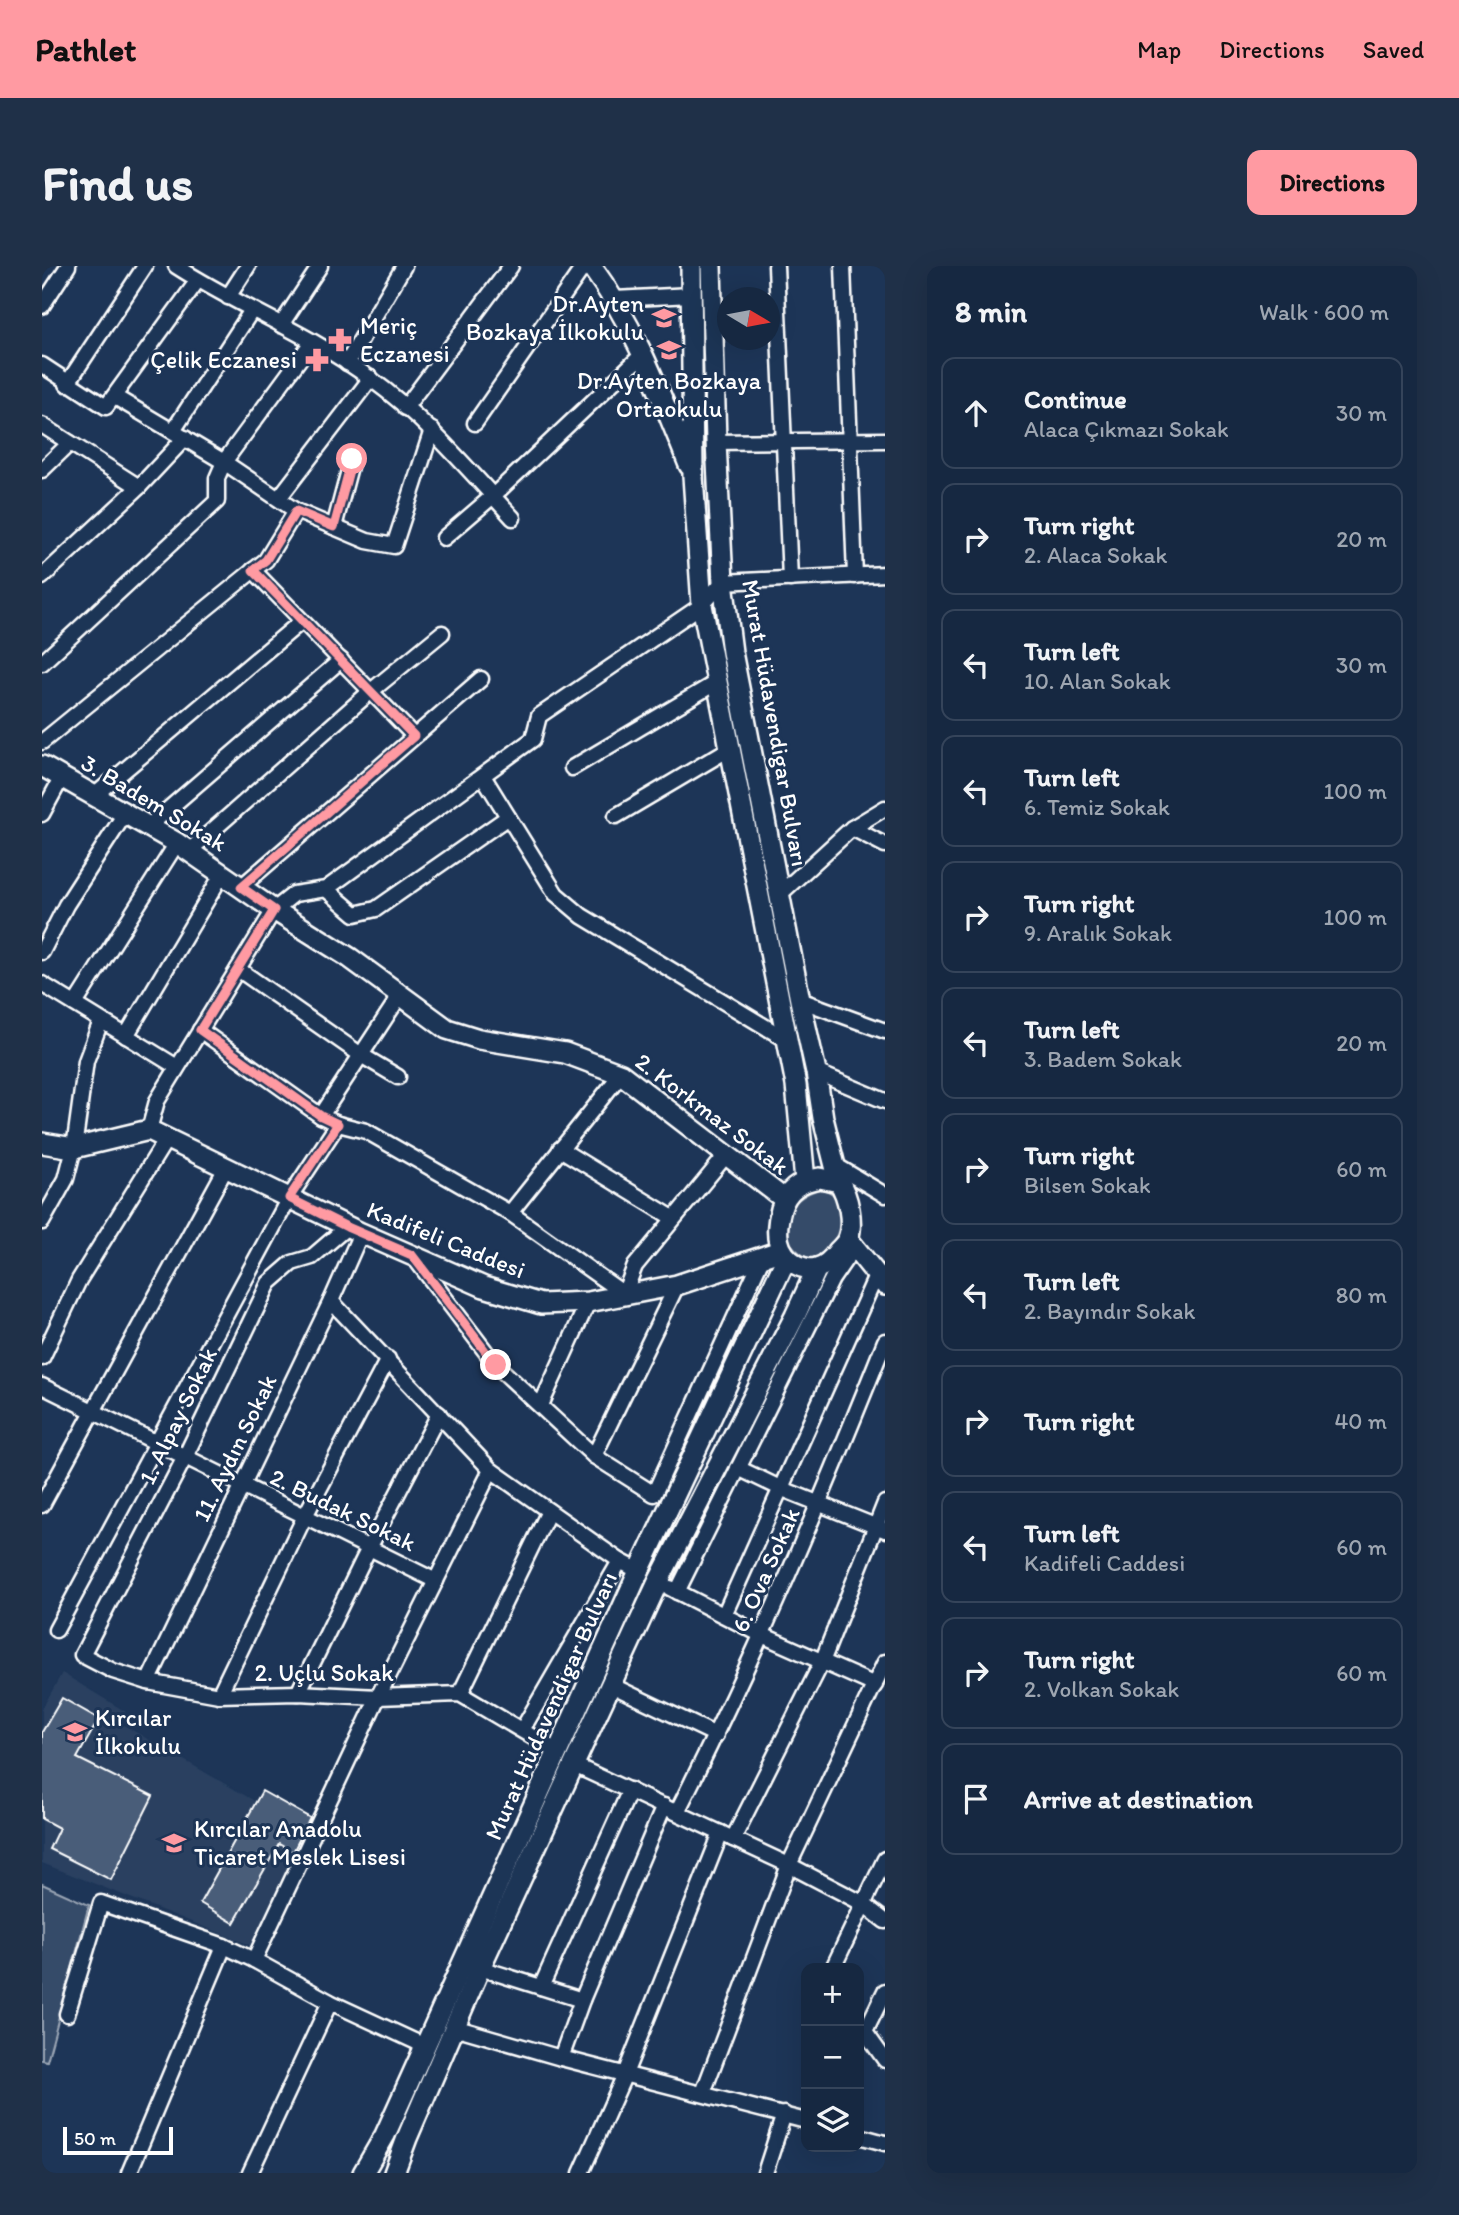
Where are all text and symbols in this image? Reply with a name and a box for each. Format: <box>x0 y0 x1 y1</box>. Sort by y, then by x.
text: Pathlet <box>35 30 137 69</box>
text: Map <box>1137 35 1181 64</box>
text: Directions <box>1219 35 1325 64</box>
text: Saved <box>1363 35 1424 64</box>
button: Directions <box>1247 150 1417 215</box>
text: Find us <box>42 153 193 212</box>
north arrow <box>717 287 780 350</box>
place label: Dr.Ayten Bozkaya İlkokulu <box>466 289 644 346</box>
text: 8 min <box>955 293 1027 330</box>
text: Walk · 600 m <box>1259 298 1389 326</box>
school or university icon: Dr.Ayten Bozkaya İlkokulu <box>650 304 678 332</box>
place label: Meriç Eczanesi <box>360 311 450 368</box>
pharmacy icon: Meriç Eczanesi <box>326 326 354 354</box>
school or university icon: Dr.Ayten Bozkaya Ortaokulu <box>655 336 683 364</box>
place label: Çelik Eczanesi <box>150 345 297 374</box>
pharmacy icon: Çelik Eczanesi <box>303 346 331 374</box>
place label: Dr.Ayten Bozkaya Ortaokulu <box>577 366 762 423</box>
text: Continue <box>1024 383 1127 415</box>
icon: ahead <box>957 394 995 432</box>
text: 30 m <box>1336 399 1387 427</box>
text: Alaca Çıkmazı Sokak <box>1024 415 1229 443</box>
route start <box>336 443 367 474</box>
text: Turn right <box>1024 509 1135 541</box>
icon: right <box>957 520 995 558</box>
text: 20 m <box>1336 525 1387 553</box>
text: 2. Alaca Sokak <box>1024 541 1167 569</box>
street label: Murat Hüdavendigar Bulvarı <box>736 577 815 869</box>
text: Turn left <box>1024 635 1120 667</box>
icon: left <box>957 646 995 684</box>
text: 30 m <box>1336 651 1387 679</box>
text: 10. Alan Sokak <box>1024 667 1171 695</box>
street label: 3. Badem Sokak <box>76 748 233 858</box>
text: Turn left <box>1024 761 1120 793</box>
icon: left <box>957 772 995 810</box>
text: 100 m <box>1323 777 1387 805</box>
text: 6. Temiz Sokak <box>1024 793 1170 821</box>
text: Turn right <box>1024 887 1135 919</box>
icon: right <box>957 898 995 936</box>
text: 100 m <box>1323 903 1387 931</box>
text: 9. Aralık Sokak <box>1024 919 1172 947</box>
text: Turn left <box>1024 1013 1120 1045</box>
icon: left <box>957 1024 995 1062</box>
text: 20 m <box>1336 1029 1387 1057</box>
text: 3. Badem Sokak <box>1024 1045 1182 1073</box>
street label: 2. Korkmaz Sokak <box>630 1046 795 1181</box>
text: Turn right <box>1024 1139 1135 1171</box>
icon: right <box>957 1150 995 1188</box>
text: 60 m <box>1336 1155 1387 1183</box>
text: Bilsen Sokak <box>1024 1171 1151 1199</box>
street label: Kadifeli Caddesi <box>363 1195 530 1284</box>
text: Turn left <box>1024 1265 1120 1297</box>
icon: left <box>957 1276 995 1314</box>
text: 80 m <box>1336 1281 1387 1309</box>
text: 2. Bayındır Sokak <box>1024 1297 1195 1325</box>
street label: 1. Alpay Sokak <box>132 1343 223 1489</box>
route end <box>480 1349 511 1380</box>
street label: 11. Aydın Sokak <box>186 1369 283 1526</box>
icon: right <box>957 1402 995 1440</box>
text: Turn right <box>1024 1405 1135 1437</box>
text: 40 m <box>1334 1407 1387 1435</box>
street label: 2. Budak Sokak <box>266 1462 421 1558</box>
street label: 6. Ova Sokak <box>725 1503 806 1636</box>
text: Turn left <box>1024 1517 1120 1549</box>
icon: left <box>957 1528 995 1566</box>
text: 60 m <box>1336 1533 1387 1561</box>
text: Kadifeli Caddesi <box>1024 1549 1185 1577</box>
street label: Murat Hüdavendigar Bulvarı <box>478 1567 623 1844</box>
text: Turn right <box>1024 1643 1135 1675</box>
icon: right <box>957 1654 995 1692</box>
street label: 2. Uçlu Sokak <box>254 1658 394 1687</box>
text: 60 m <box>1336 1659 1387 1687</box>
text: 2. Volkan Sokak <box>1024 1675 1179 1703</box>
place label: Kırcılar İlkokulu <box>95 1703 181 1760</box>
school or university icon: Kırcılar İlkokulu <box>61 1718 89 1746</box>
icon: arrive <box>957 1780 995 1818</box>
text: Arrive at destination <box>1024 1783 1253 1815</box>
place label: Kırcılar Anadolu Ticaret Meslek Lisesi <box>194 1814 406 1871</box>
school or university icon: Kırcılar Anadolu Ticaret Meslek Lisesi <box>160 1829 188 1857</box>
map controls <box>801 1963 864 2152</box>
button: + <box>801 1963 864 2026</box>
button: − <box>801 2026 864 2089</box>
button: layers <box>801 2089 864 2152</box>
scale bar <box>63 2124 173 2156</box>
text: 50 m <box>74 2127 116 2150</box>

